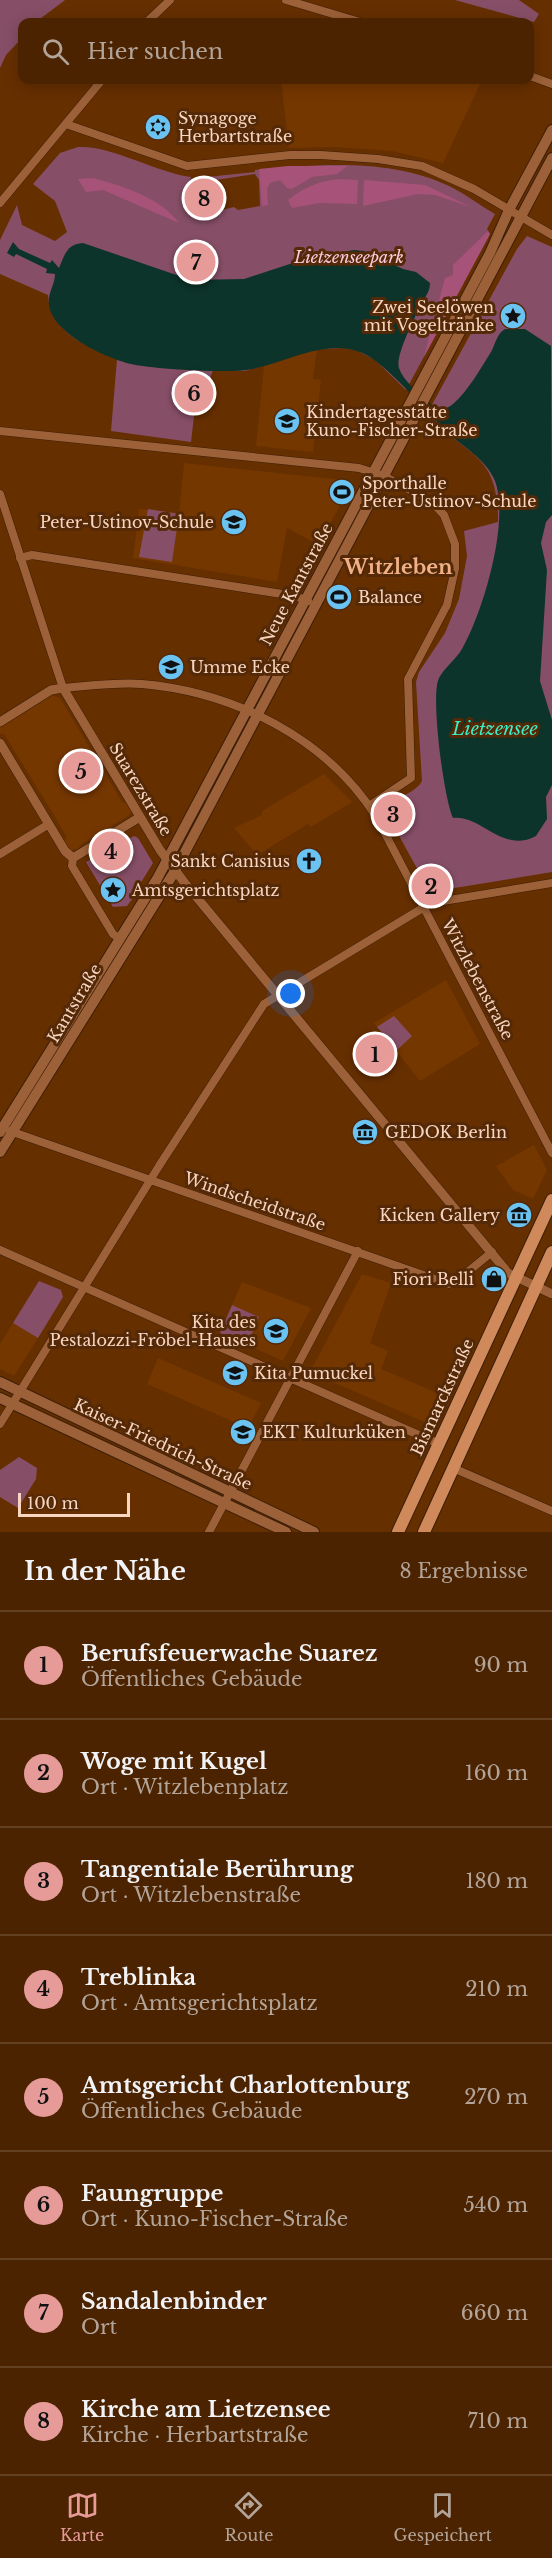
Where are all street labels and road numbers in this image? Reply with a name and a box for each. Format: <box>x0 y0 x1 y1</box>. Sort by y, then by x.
street label: Neue Kantstraße <box>255 519 337 649</box>
street label: Suarezstraße <box>105 739 177 839</box>
street label: Witzlebenstraße <box>437 914 518 1043</box>
street label: Kantstraße <box>43 960 105 1046</box>
street label: Windscheidstraße <box>181 1167 328 1235</box>
street label: Bismarckstraße <box>406 1335 478 1459</box>
street label: Kaiser-Friedrich-Straße <box>71 1394 255 1494</box>

